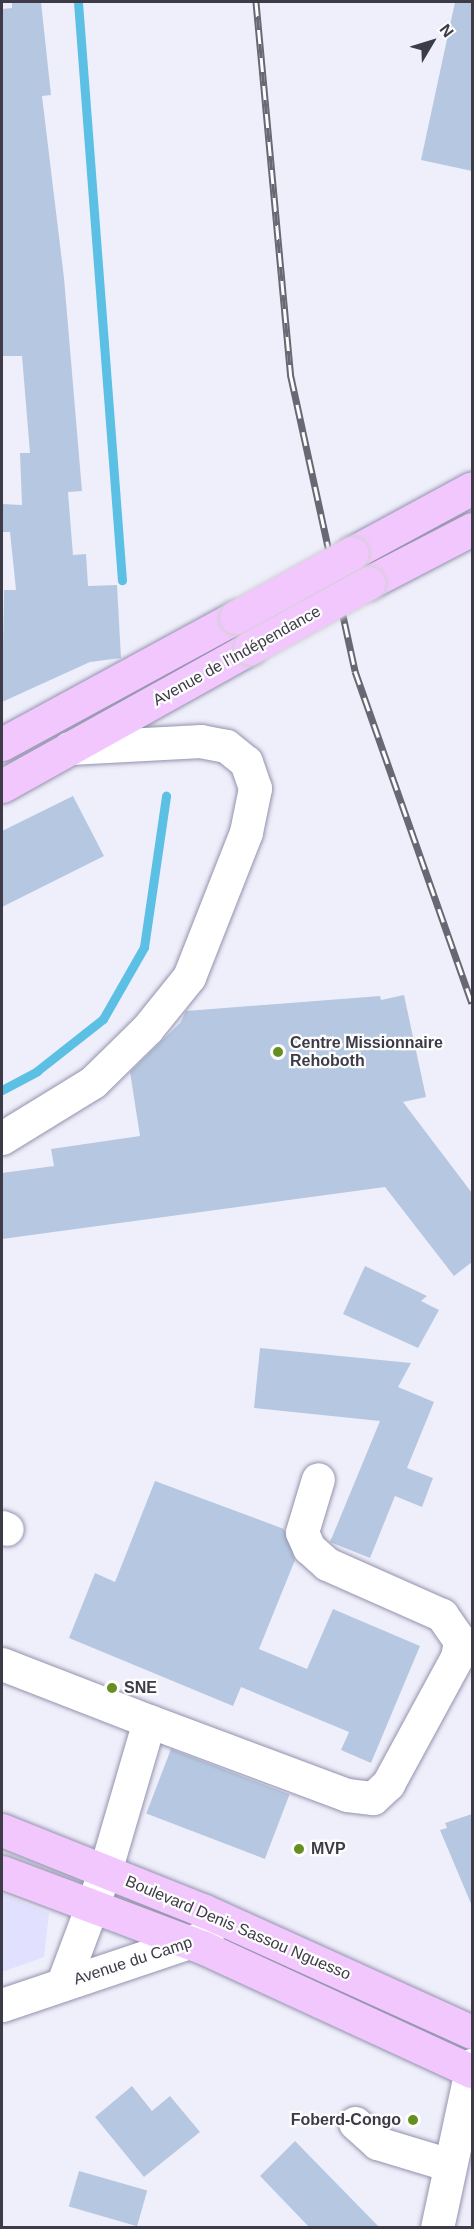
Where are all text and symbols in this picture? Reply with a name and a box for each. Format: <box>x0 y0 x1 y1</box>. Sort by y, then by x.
north arrow <box>402 12 462 72</box>
text: N <box>436 21 457 40</box>
street label: Avenue de l'Indépendance <box>150 602 324 710</box>
place label: Centre Missionnaire Rehoboth <box>290 1033 443 1071</box>
marker: Centre Missionnaire Rehoboth <box>271 1045 285 1059</box>
place label: SNE <box>124 1678 157 1698</box>
marker: SNE <box>105 1681 119 1695</box>
place label: MVP <box>311 1839 346 1859</box>
marker: MVP <box>292 1842 306 1856</box>
street label: Boulevard Denis Sassou Nguesso <box>122 1872 354 1984</box>
street label: Avenue du Camp <box>71 1933 195 1989</box>
place label: Foberd-Congo <box>291 2110 401 2130</box>
marker: Foberd-Congo <box>406 2113 420 2127</box>

